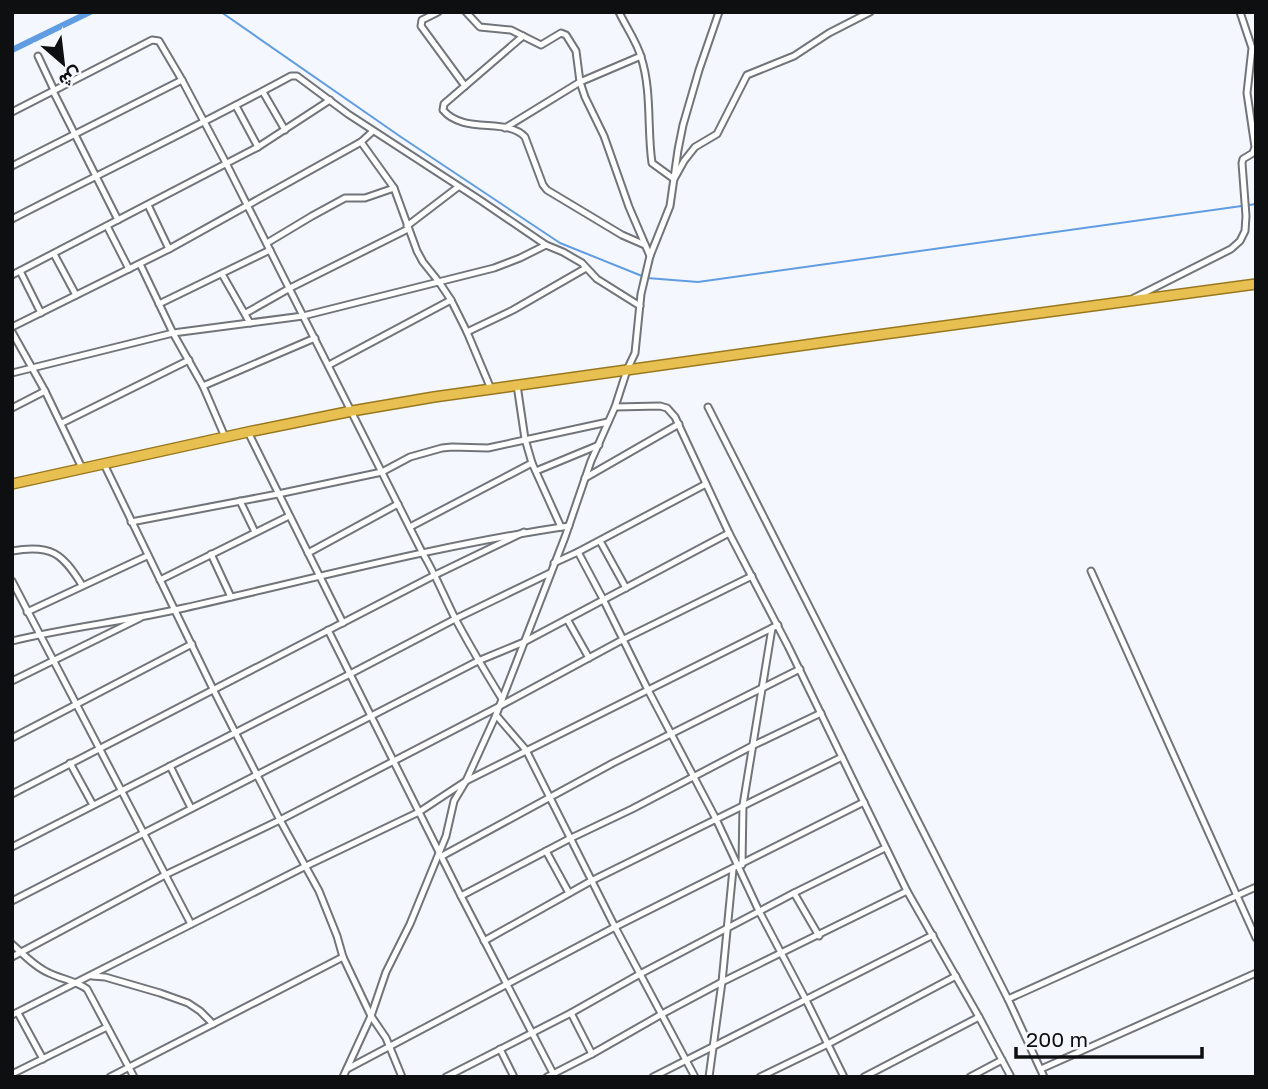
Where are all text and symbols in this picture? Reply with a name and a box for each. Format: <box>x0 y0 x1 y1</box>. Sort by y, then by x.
north arrow <box>28 28 98 98</box>
text: ش <box>55 62 87 94</box>
scale bar <box>1016 1016 1202 1060</box>
text: 200 m <box>1026 1026 1088 1052</box>

